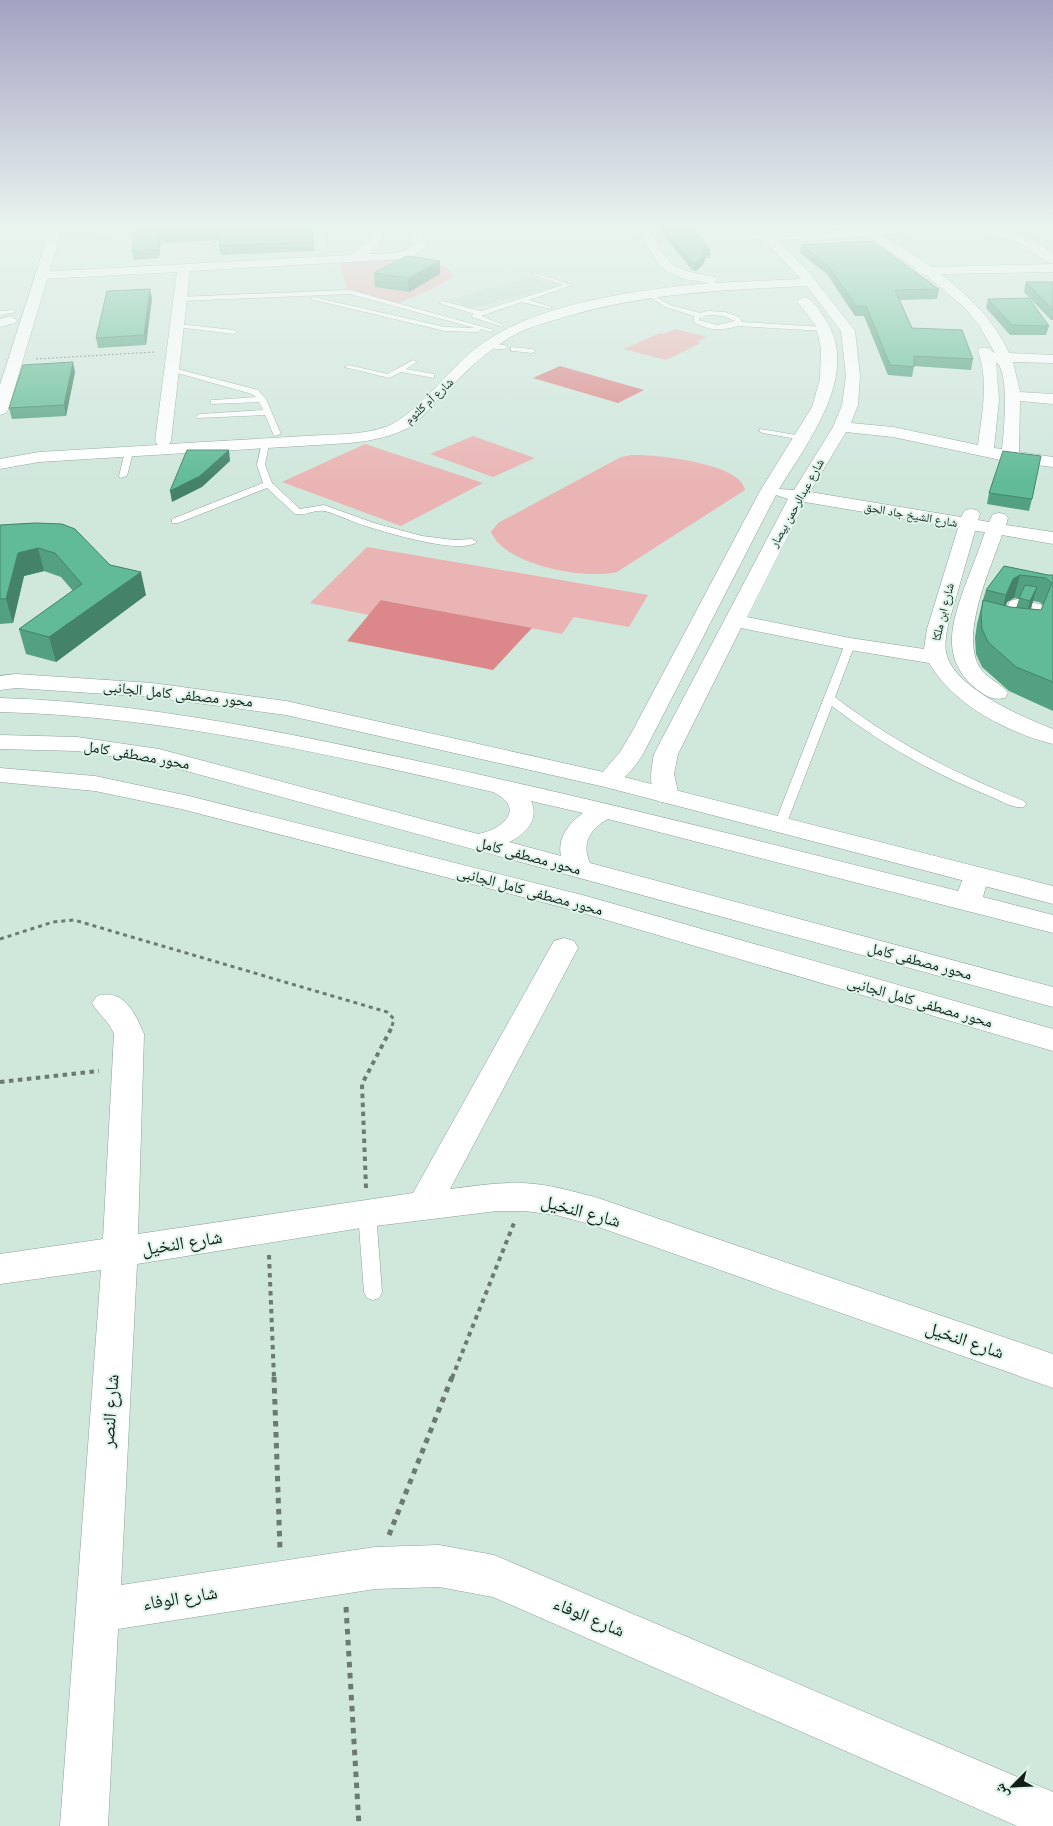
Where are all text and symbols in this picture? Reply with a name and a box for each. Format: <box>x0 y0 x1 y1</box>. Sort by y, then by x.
street label: شارع أم كلثوم <box>402 375 457 428</box>
street label: شارع عبدالرحمن بيصار <box>766 456 828 551</box>
street label: شارع الشيخ جاد الحق <box>863 500 959 531</box>
street label: شارع ابن ملكا <box>929 582 958 643</box>
street label: محور مصطفى كامل الجانبى <box>102 677 254 712</box>
street label: محور مصطفى كامل <box>83 737 191 774</box>
street label: محور مصطفى كامل <box>475 833 583 880</box>
street label: محور مصطفى كامل الجانبى <box>455 863 605 920</box>
street label: محور مصطفى كامل <box>866 938 974 985</box>
street label: محور مصطفى كامل الجانبى <box>845 973 995 1032</box>
street label: شارع النخيل <box>539 1190 623 1232</box>
street label: شارع النخيل <box>140 1226 224 1260</box>
street label: شارع النخيل <box>923 1316 1007 1364</box>
street label: شارع النصر <box>96 1374 124 1449</box>
street label: شارع الوفاء <box>141 1581 219 1615</box>
street label: شارع الوفاء <box>550 1592 628 1642</box>
north arrow <box>988 1761 1038 1811</box>
text: ش <box>991 1781 1012 1801</box>

